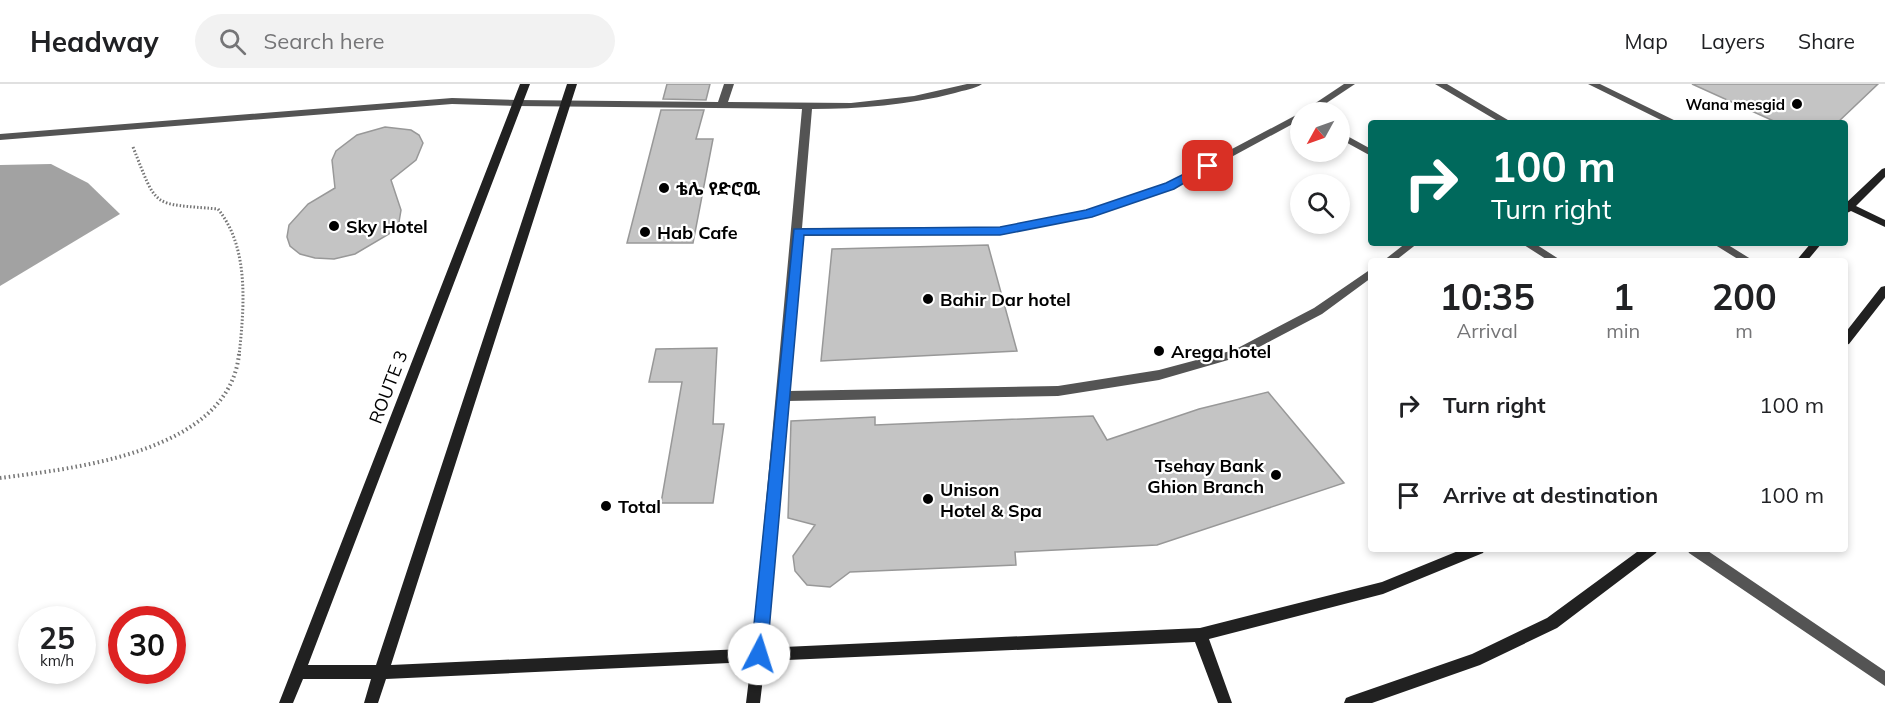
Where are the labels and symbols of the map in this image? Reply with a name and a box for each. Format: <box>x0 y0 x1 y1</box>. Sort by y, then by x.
place label: Wana mesgid <box>1686 95 1785 114</box>
marker: Wana mesgid <box>1790 97 1804 111</box>
north arrow <box>1290 102 1350 162</box>
pin <box>1182 140 1233 191</box>
place label: ቴሌ የድሮዉ <box>676 177 760 200</box>
marker: ቴሌ የድሮዉ <box>657 181 671 195</box>
place label: Sky Hotel <box>346 215 428 238</box>
marker: Sky Hotel <box>327 219 341 233</box>
place label: Hab Cafe <box>657 221 738 244</box>
marker: Hab Cafe <box>638 225 652 239</box>
place label: Bahir Dar hotel <box>940 288 1071 311</box>
marker: Bahir Dar hotel <box>921 292 935 306</box>
place label: Arega hotel <box>1171 340 1271 363</box>
marker: Arega hotel <box>1152 344 1166 358</box>
street label: ROUTE 3 <box>364 347 412 427</box>
place label: Tsehay Bank Ghion Branch <box>1147 454 1265 498</box>
marker: Tsehay Bank Ghion Branch <box>1269 468 1283 482</box>
place label: Unison Hotel & Spa <box>940 478 1042 522</box>
marker: Unison Hotel & Spa <box>921 492 935 506</box>
place label: Total <box>618 495 661 518</box>
marker: Total <box>599 499 613 513</box>
speed limit sign: 30 <box>108 606 186 684</box>
position arrow <box>727 622 791 686</box>

